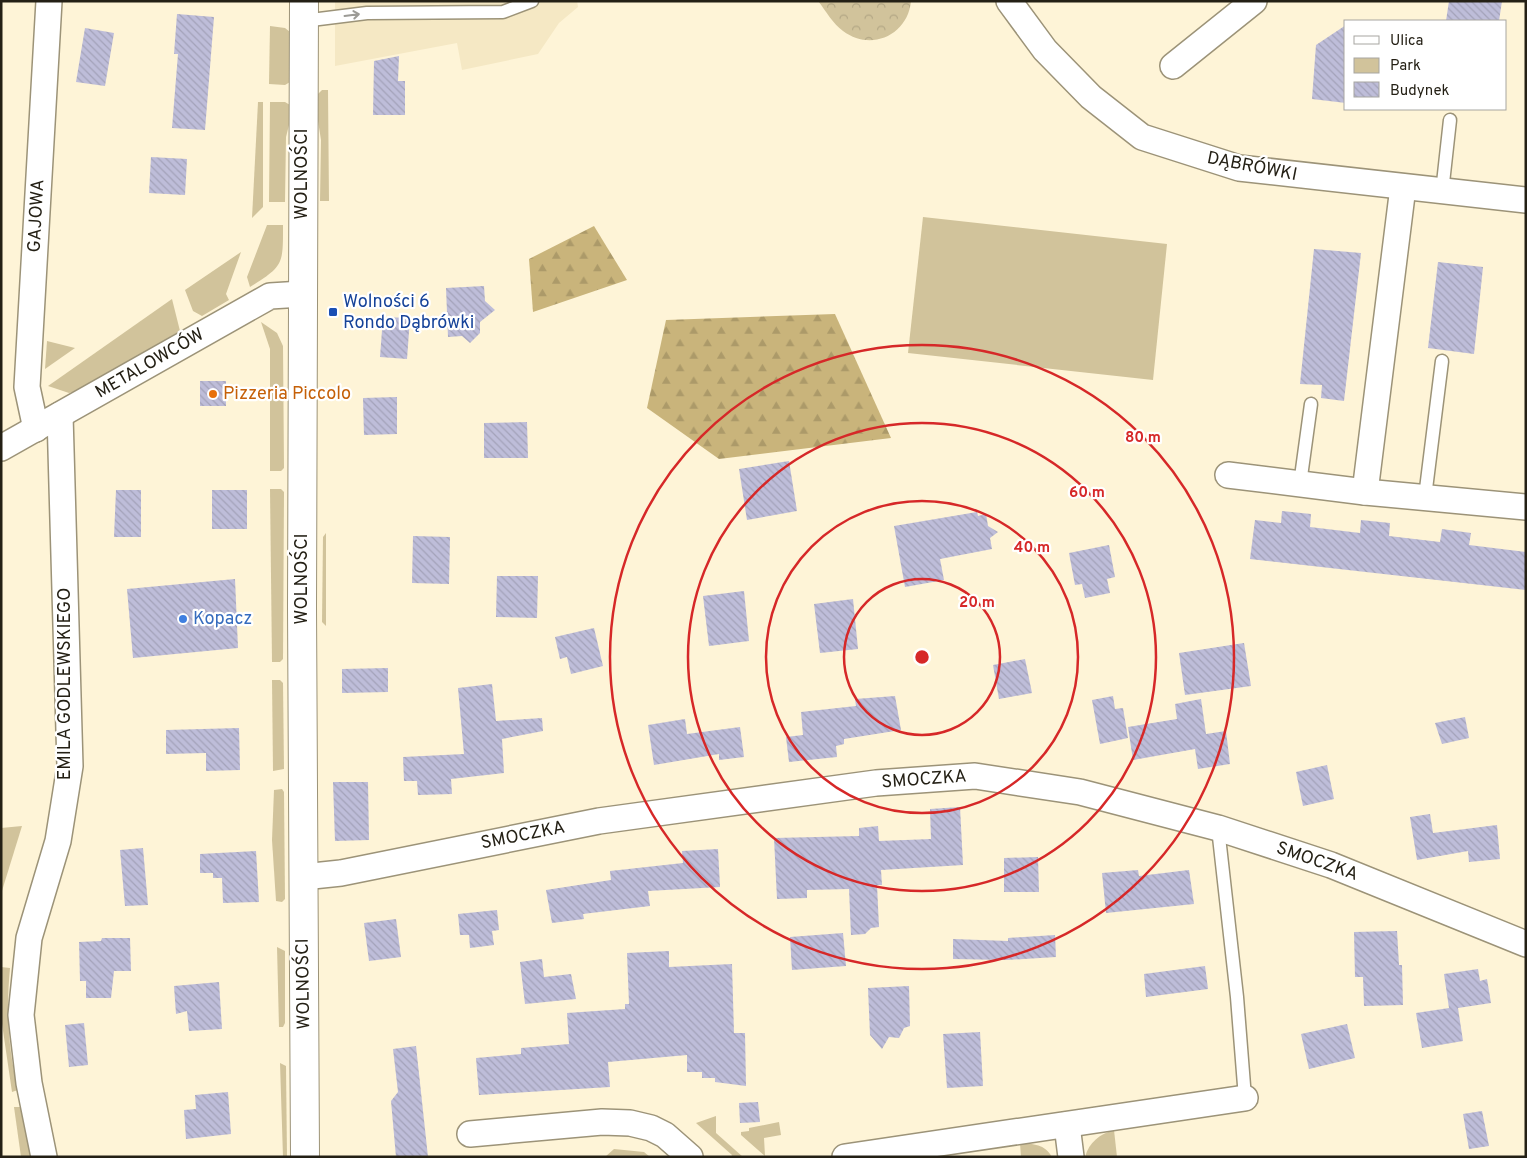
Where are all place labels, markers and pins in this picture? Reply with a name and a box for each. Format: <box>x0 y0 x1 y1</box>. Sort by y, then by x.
place label: Wolności 6 Rondo Dąbrówki <box>343 291 474 335</box>
marker: Wolności 6 Rondo Dąbrówki <box>327 306 339 318</box>
place label: Pizzeria Piccolo <box>223 383 351 406</box>
marker: Pizzeria Piccolo <box>207 388 219 400</box>
place label: Kopacz <box>193 608 252 631</box>
marker: Kopacz <box>177 613 189 625</box>
centre of rings <box>913 648 931 666</box>

